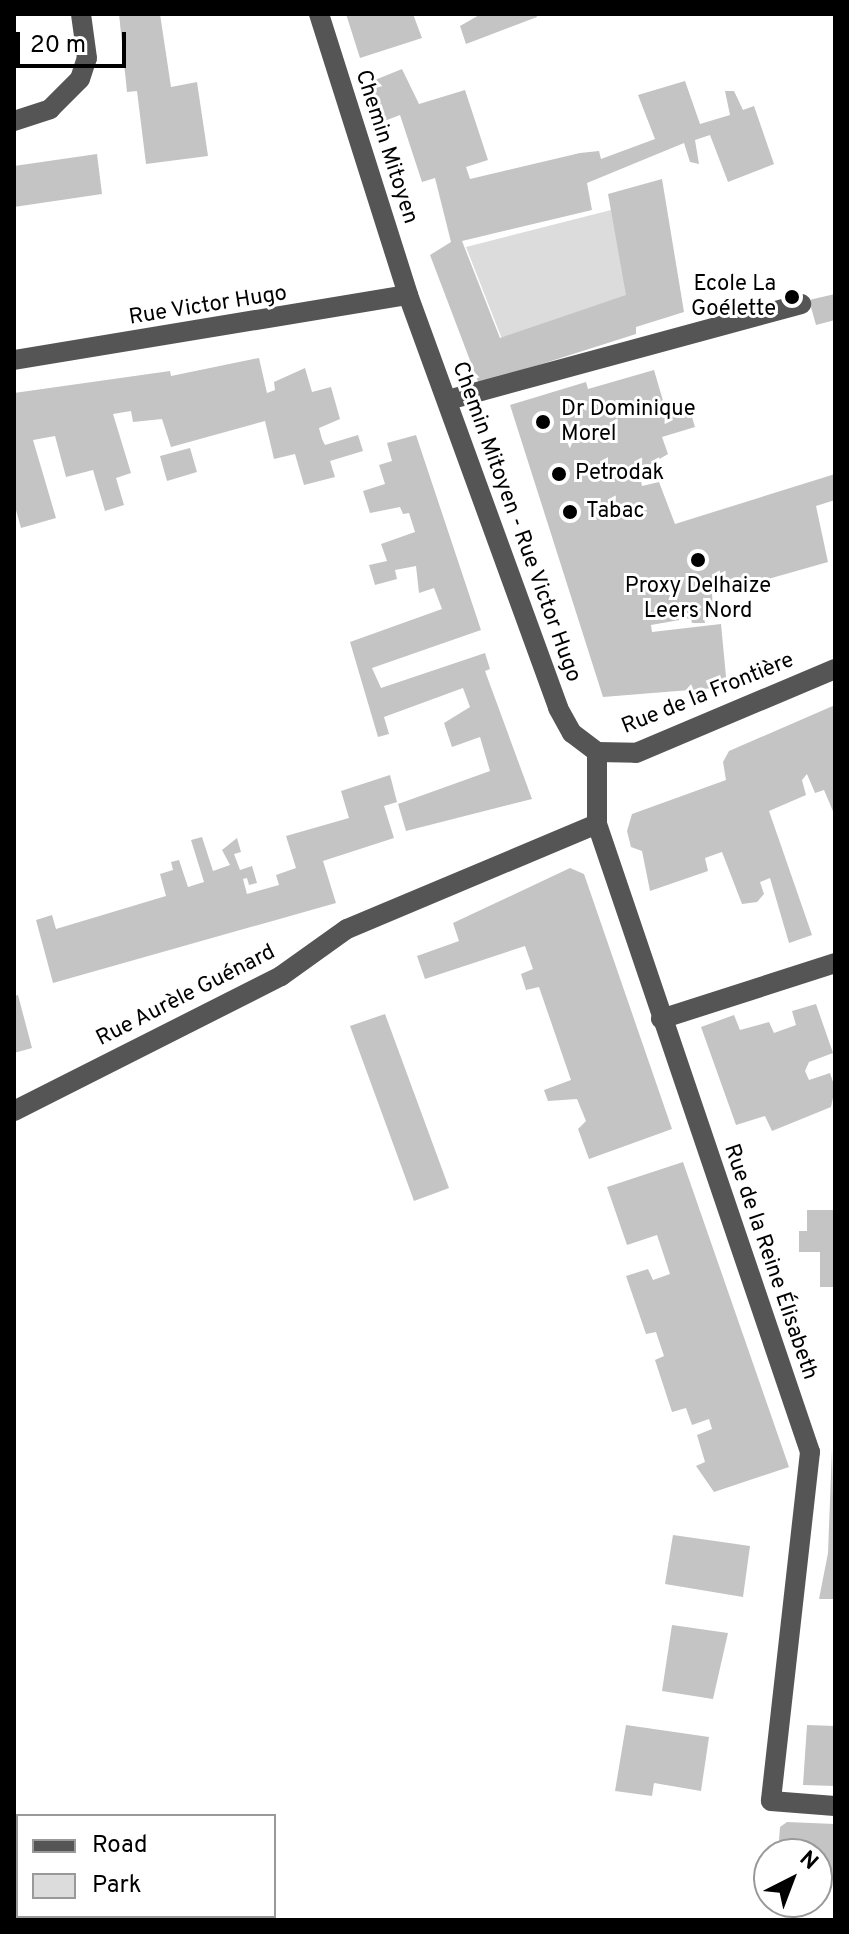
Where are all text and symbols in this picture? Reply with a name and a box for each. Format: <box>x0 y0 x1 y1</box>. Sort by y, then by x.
scale bar <box>20 16 130 66</box>
text: 20 m <box>30 31 86 61</box>
street label: Chemin Mitoyen <box>349 67 423 227</box>
place label: Ecole La Goélette <box>691 271 776 322</box>
street label: Rue Victor Hugo <box>127 280 289 332</box>
marker: Ecole La Goélette <box>783 288 801 306</box>
street label: Chemin Mitoyen - Rue Victor Hugo <box>445 358 587 686</box>
place label: Dr Dominique Morel <box>561 396 695 448</box>
marker: Dr Dominique Morel <box>532 411 554 433</box>
place label: Petrodak <box>575 461 664 487</box>
marker: Petrodak <box>550 465 568 483</box>
place label: Tabac <box>586 499 645 525</box>
marker: Tabac <box>561 503 579 521</box>
marker: Proxy Delhaize Leers Nord <box>689 551 707 569</box>
place label: Proxy Delhaize Leers Nord <box>625 573 771 624</box>
street label: Rue de la Frontière <box>618 647 798 741</box>
street label: Rue Aurèle Guénard <box>92 939 280 1053</box>
street label: Rue de la Reine Élisabeth <box>717 1141 823 1383</box>
legend <box>16 1814 276 1918</box>
text: Road <box>92 1831 148 1861</box>
north arrow <box>753 1838 833 1918</box>
text: N <box>793 1846 823 1877</box>
text: Park <box>92 1871 142 1901</box>

